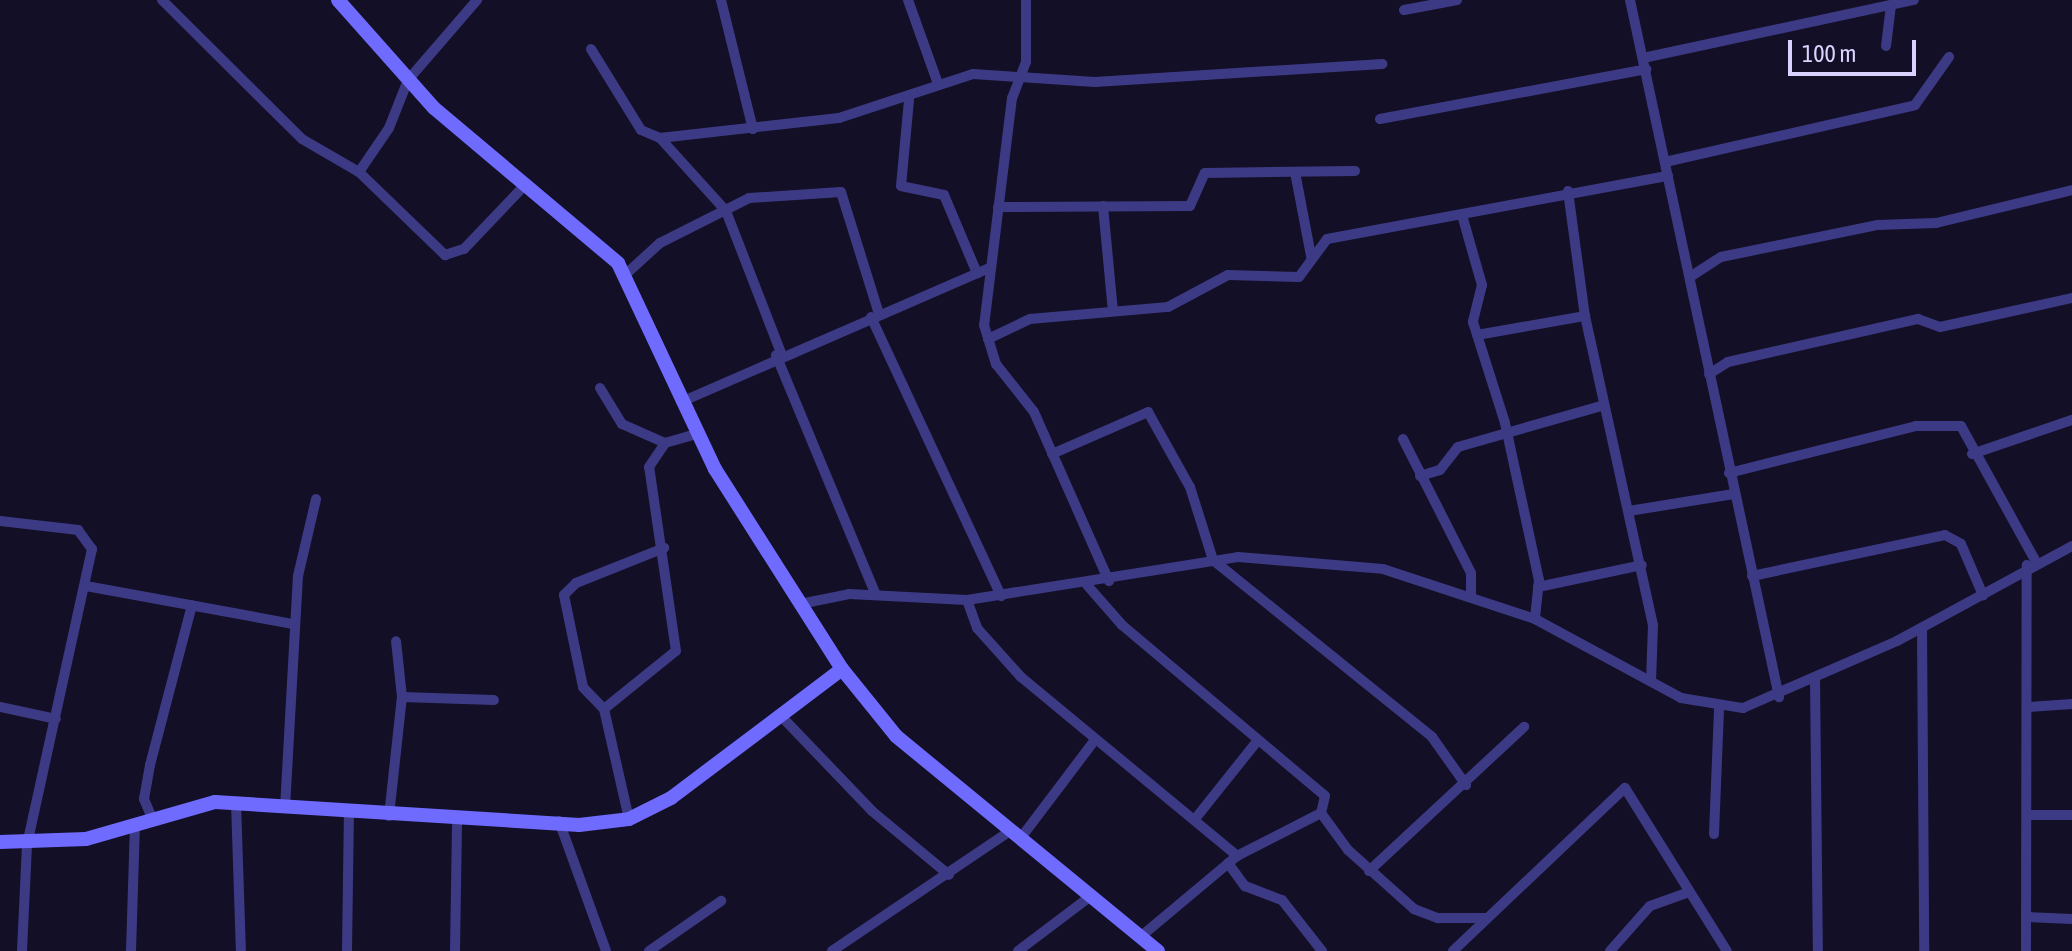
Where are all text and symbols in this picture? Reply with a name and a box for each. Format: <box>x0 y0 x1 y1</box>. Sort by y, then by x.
scale bar <box>1792 24 1920 74</box>
text: 100 m <box>1802 40 1856 67</box>

